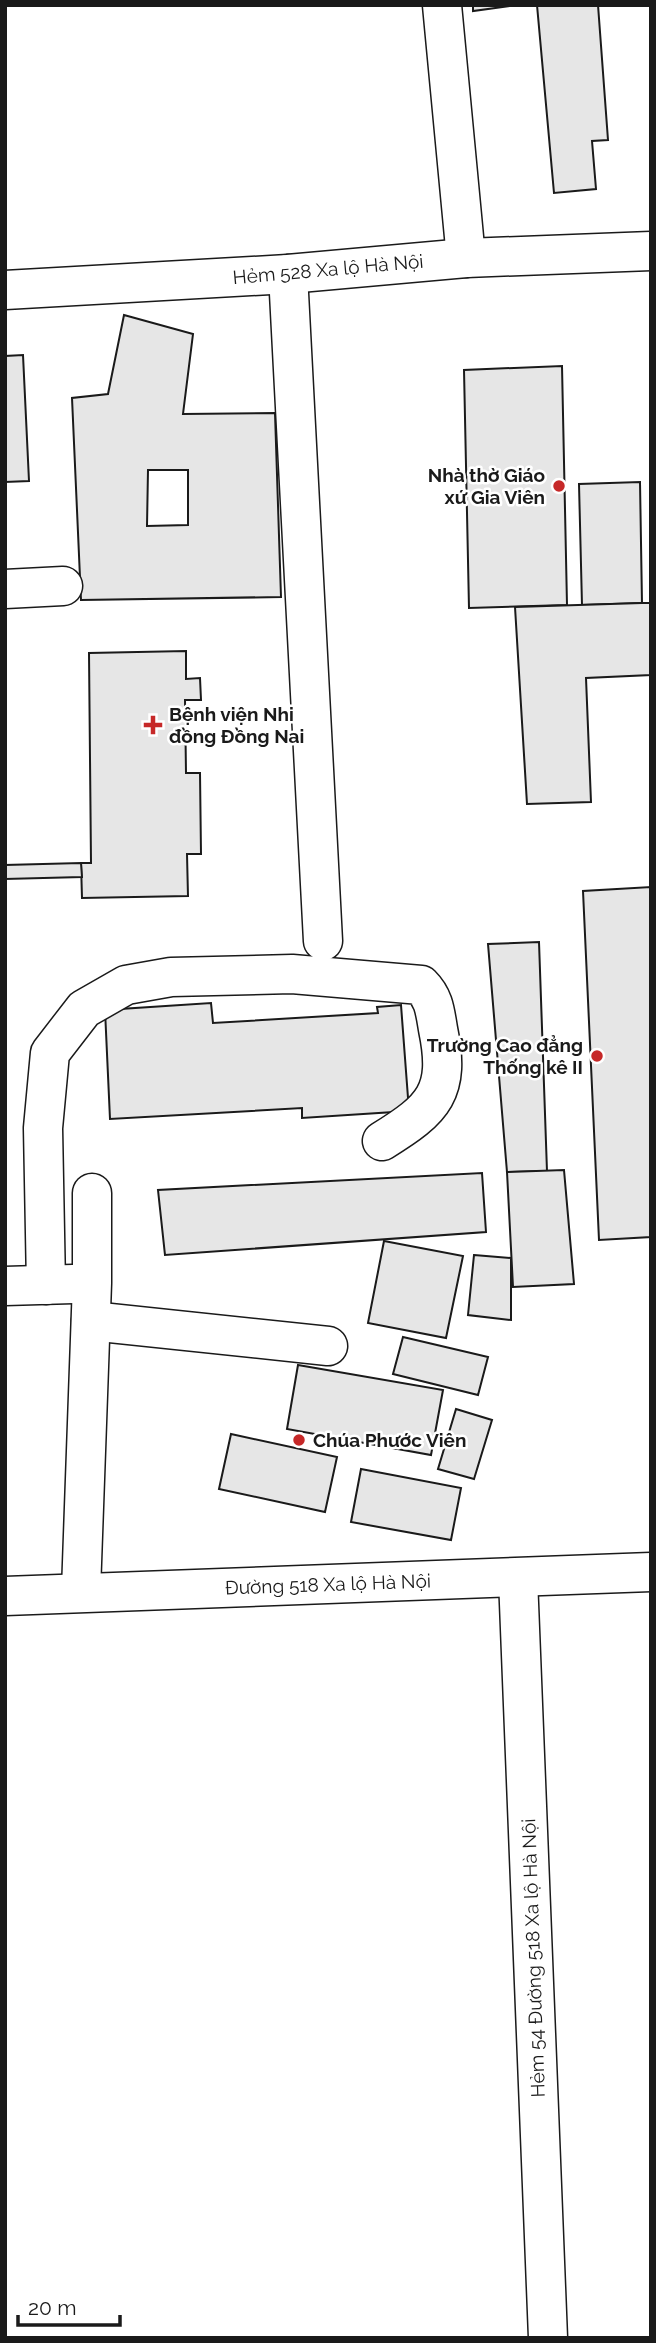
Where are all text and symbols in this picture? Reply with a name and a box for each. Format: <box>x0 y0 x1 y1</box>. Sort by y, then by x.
street label: Hẻm 528 Xa lộ Hà Nội <box>232 250 424 288</box>
place label: Nhà thờ Giáo xứ Gia Viên <box>428 464 545 508</box>
marker: Nhà thờ Giáo xứ Gia Viên <box>551 478 567 494</box>
place label: Bệnh viện Nhi đồng Đồng Nai <box>169 703 304 747</box>
marker: Bệnh viện Nhi đồng Đồng Nai <box>143 715 163 735</box>
place label: Trường Cao đẳng Thống kê II <box>427 1034 583 1078</box>
marker: Trường Cao đẳng Thống kê II <box>589 1048 605 1064</box>
place label: Chúa Phước Viên <box>313 1429 466 1451</box>
marker: Chúa Phước Viên <box>291 1432 307 1448</box>
street label: Đường 518 Xa lộ Hà Nội <box>225 1569 431 1599</box>
street label: Hẻm 54 Đường 518 Xa lộ Hà Nội <box>517 1818 549 2098</box>
scale bar <box>18 2284 119 2328</box>
text: 20 m <box>28 2295 76 2320</box>

